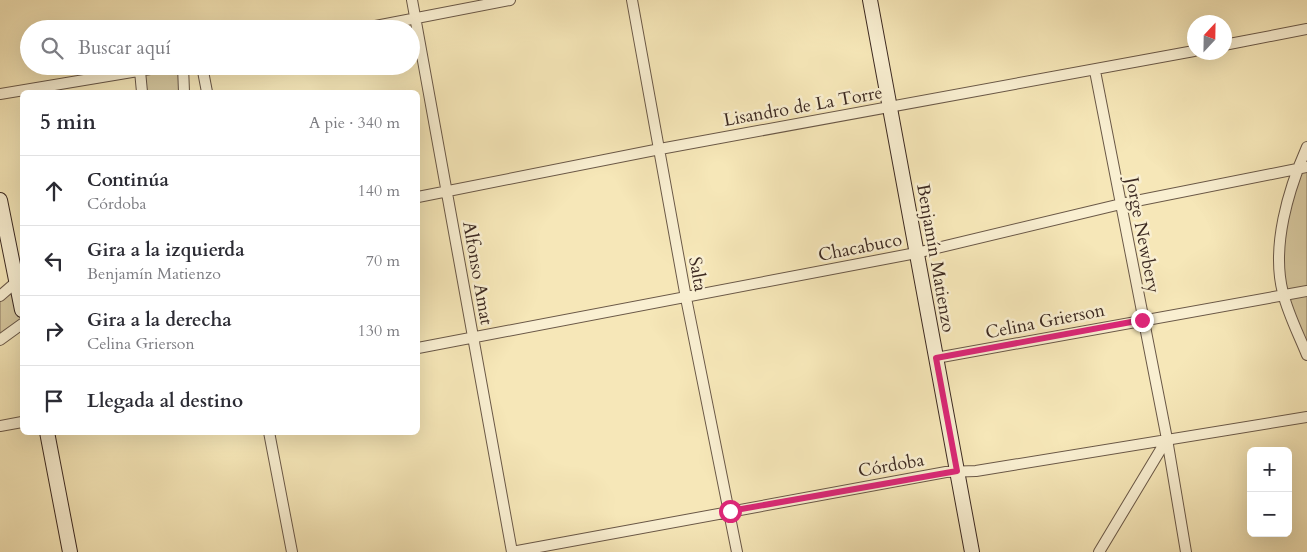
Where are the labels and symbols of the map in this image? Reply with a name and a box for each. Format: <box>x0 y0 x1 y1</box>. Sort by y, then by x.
north arrow <box>1187 15 1232 60</box>
street label: Lisandro de La Torre <box>722 80 885 133</box>
street label: Jorge Newbery <box>1118 172 1166 296</box>
street label: Benjamín Matienzo <box>910 182 961 335</box>
street label: Alfonso Amat <box>456 219 499 327</box>
street label: Chacabuco <box>816 227 904 268</box>
street label: Salta <box>682 255 713 294</box>
street label: Celina Grierson <box>983 298 1108 345</box>
route end <box>1131 309 1154 332</box>
street label: Córdoba <box>856 447 926 484</box>
route start <box>719 500 742 523</box>

